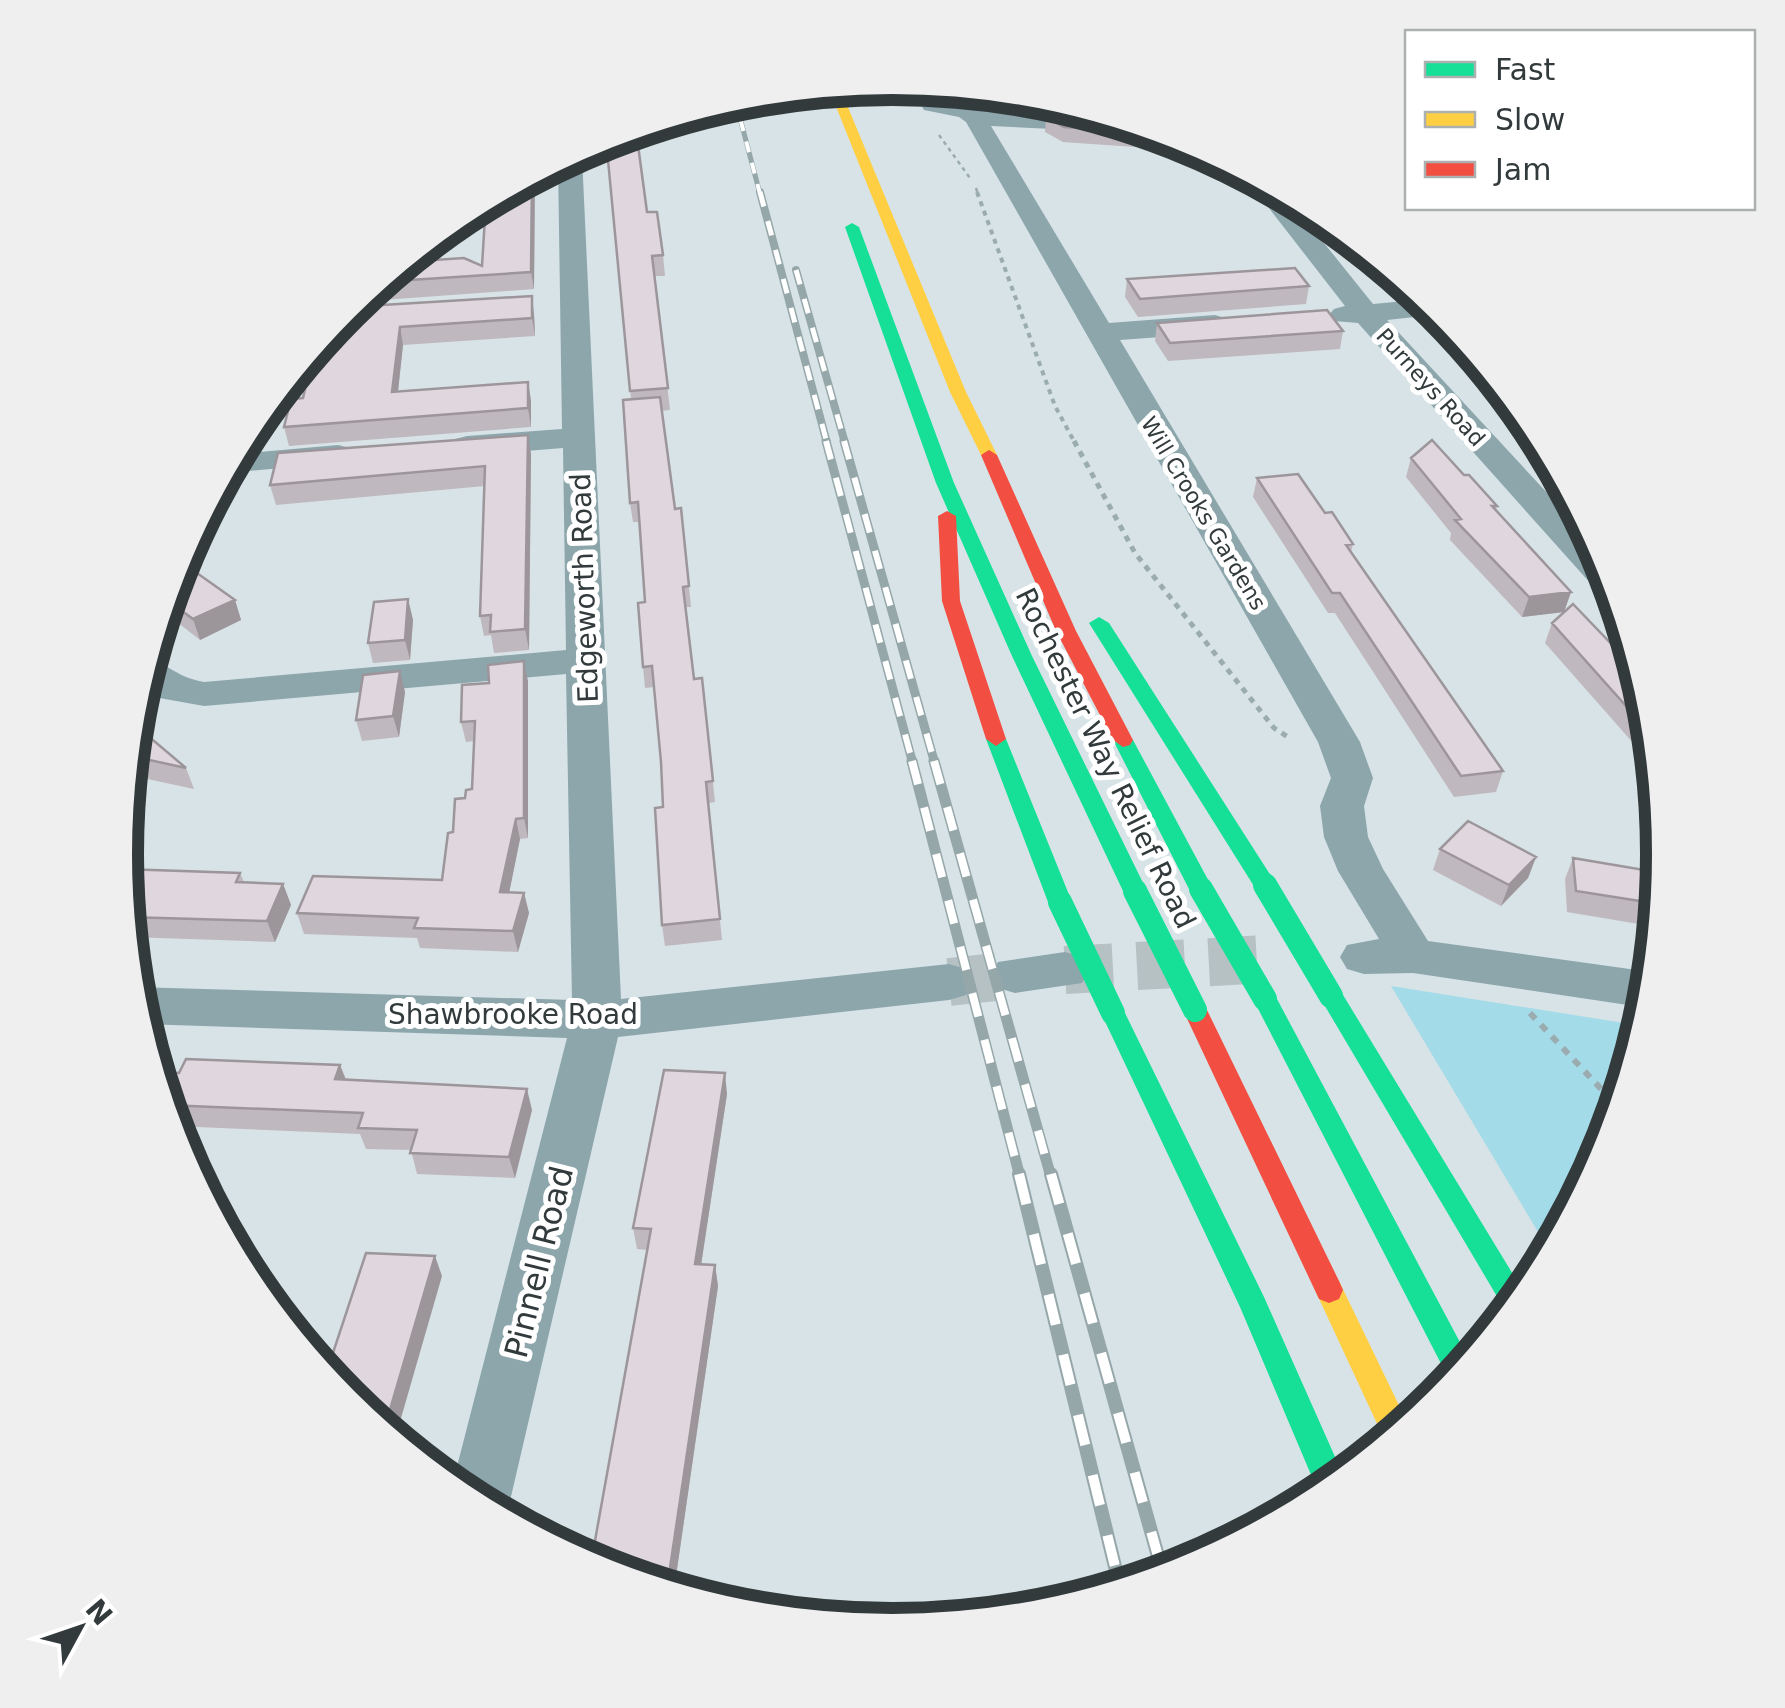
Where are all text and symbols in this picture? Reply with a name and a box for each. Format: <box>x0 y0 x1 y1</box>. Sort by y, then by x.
legend <box>1405 30 1755 210</box>
text: Fast <box>1495 52 1556 87</box>
text: Slow <box>1495 102 1565 137</box>
text: Jam <box>1493 152 1551 187</box>
street label: Purneys Road <box>1371 323 1490 451</box>
street label: Will Crooks Gardens <box>1136 412 1271 614</box>
street label: Edgeworth Road <box>564 473 605 703</box>
street label: Rochester Way Relief Road <box>1009 583 1202 934</box>
street label: Shawbrooke Road <box>388 998 638 1031</box>
street label: Pinnell Road <box>497 1162 581 1362</box>
north arrow <box>30 1578 130 1678</box>
text: N <box>79 1593 119 1632</box>

